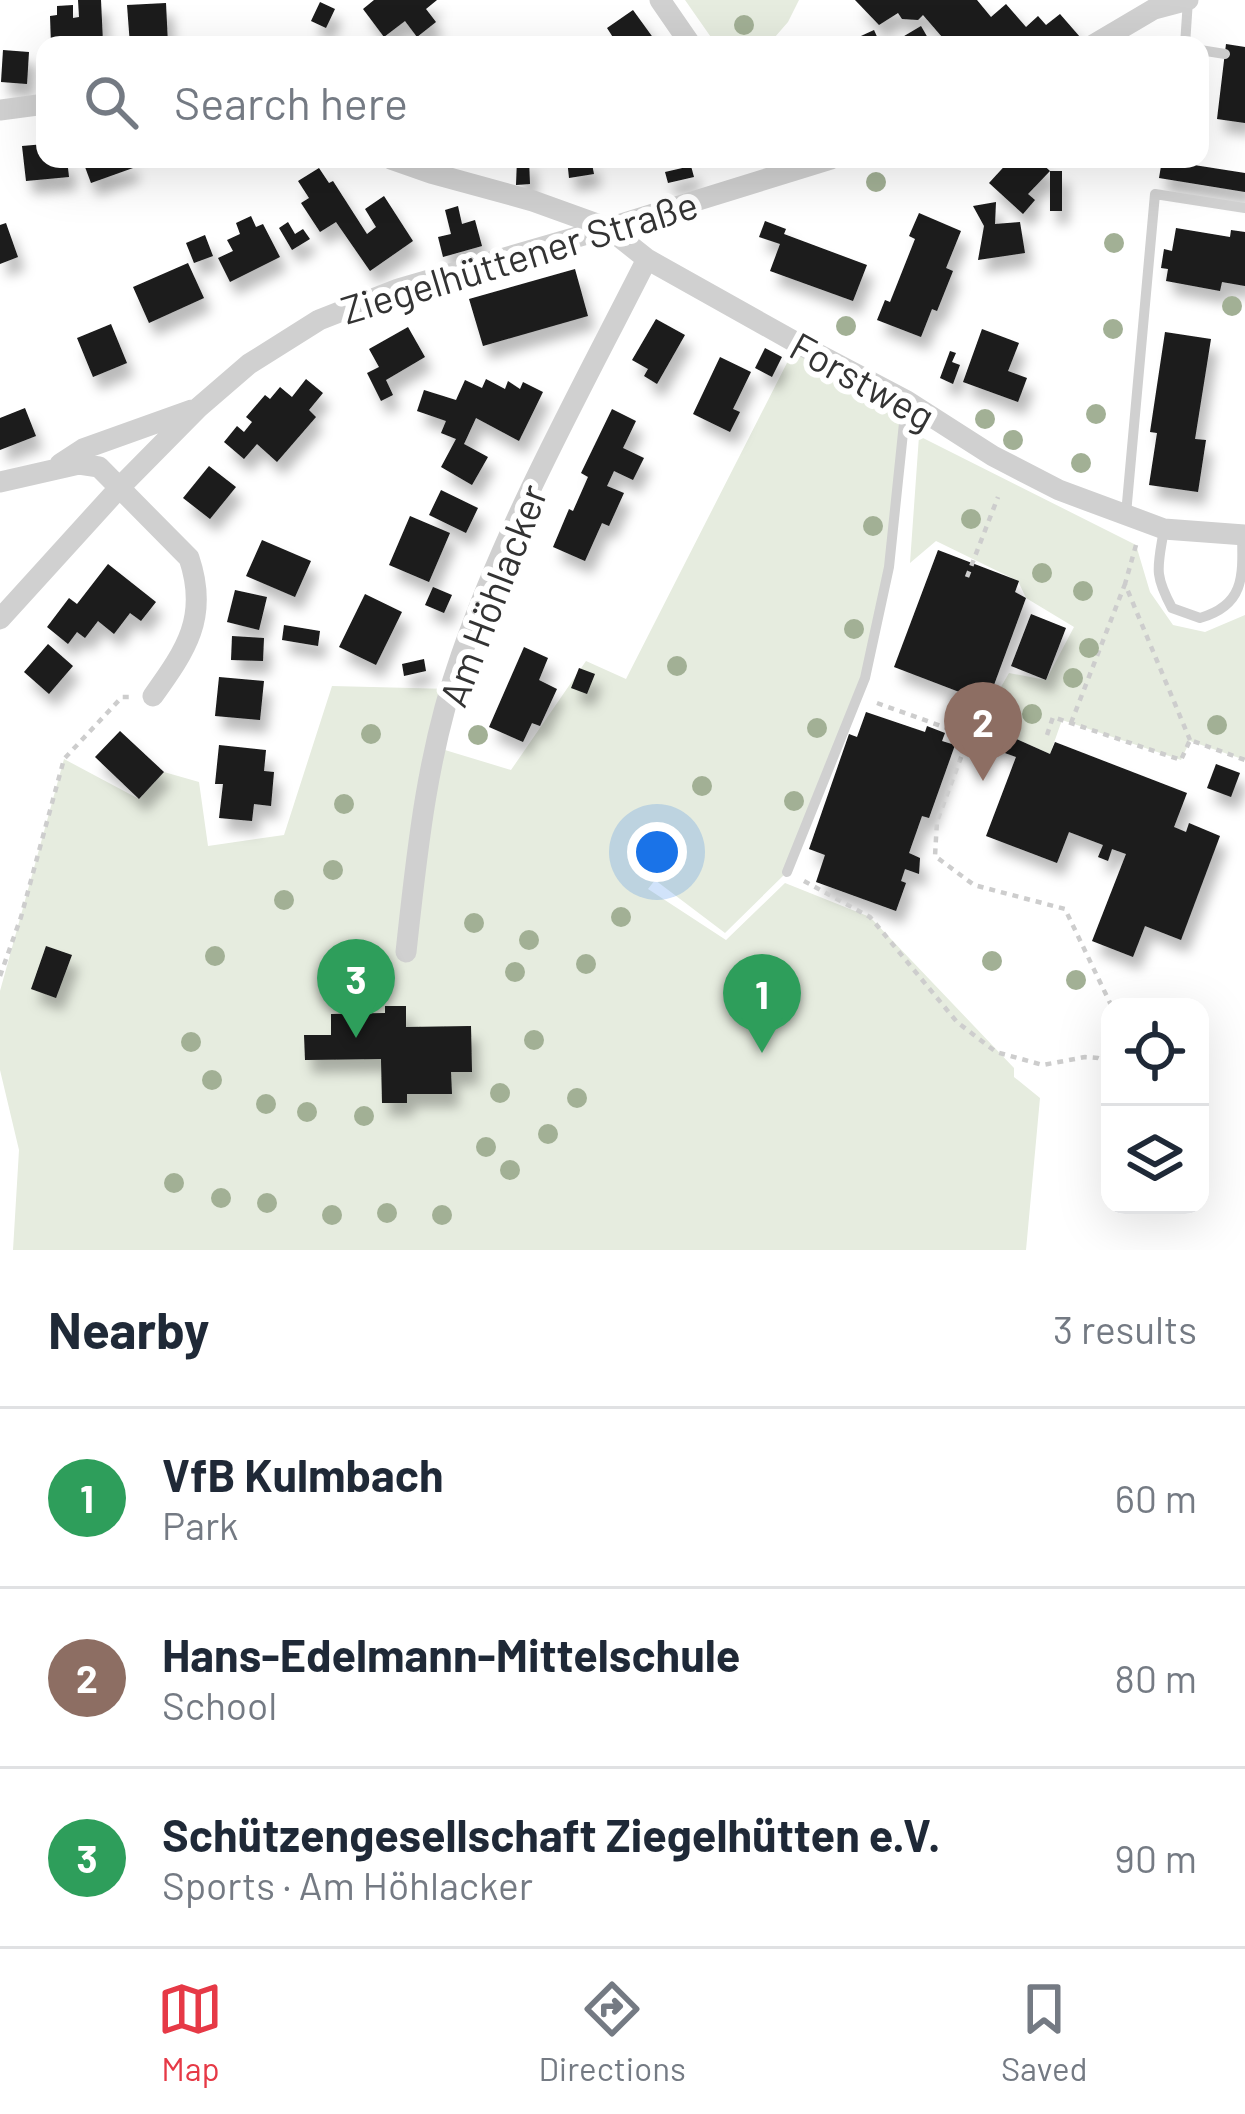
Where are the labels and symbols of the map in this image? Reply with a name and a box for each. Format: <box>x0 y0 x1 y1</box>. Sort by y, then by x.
street label: Ziegelhüttener Straße <box>335 179 703 333</box>
street label: Forstweg <box>783 321 943 439</box>
street label: Am Höhlacker <box>428 477 556 713</box>
pin: 2 <box>944 682 1022 781</box>
your location <box>627 822 687 882</box>
pin: 3 <box>317 939 395 1038</box>
pin: 1 <box>723 954 801 1053</box>

